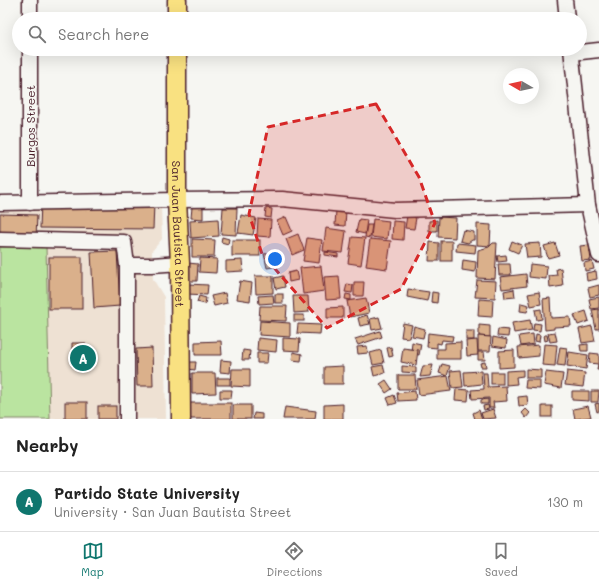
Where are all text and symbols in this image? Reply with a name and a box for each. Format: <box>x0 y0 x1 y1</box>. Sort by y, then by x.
search box <box>12 12 587 56</box>
icon: search <box>26 23 48 45</box>
text: Search here <box>58 24 149 44</box>
north arrow <box>503 68 539 104</box>
street label: Burgos Street <box>22 85 38 167</box>
street label: San Juan Bautista Street <box>169 160 188 308</box>
your location <box>265 249 285 269</box>
pin: A <box>70 343 96 373</box>
text: Nearby <box>16 434 78 456</box>
text: Partido State University <box>54 483 240 503</box>
text: A <box>24 493 34 510</box>
text: 130 m <box>547 493 583 510</box>
text: University · San Juan Bautista Street <box>54 503 291 520</box>
tab: Map <box>81 540 104 579</box>
tab: Directions <box>266 540 322 579</box>
tab: Saved <box>485 540 518 579</box>

